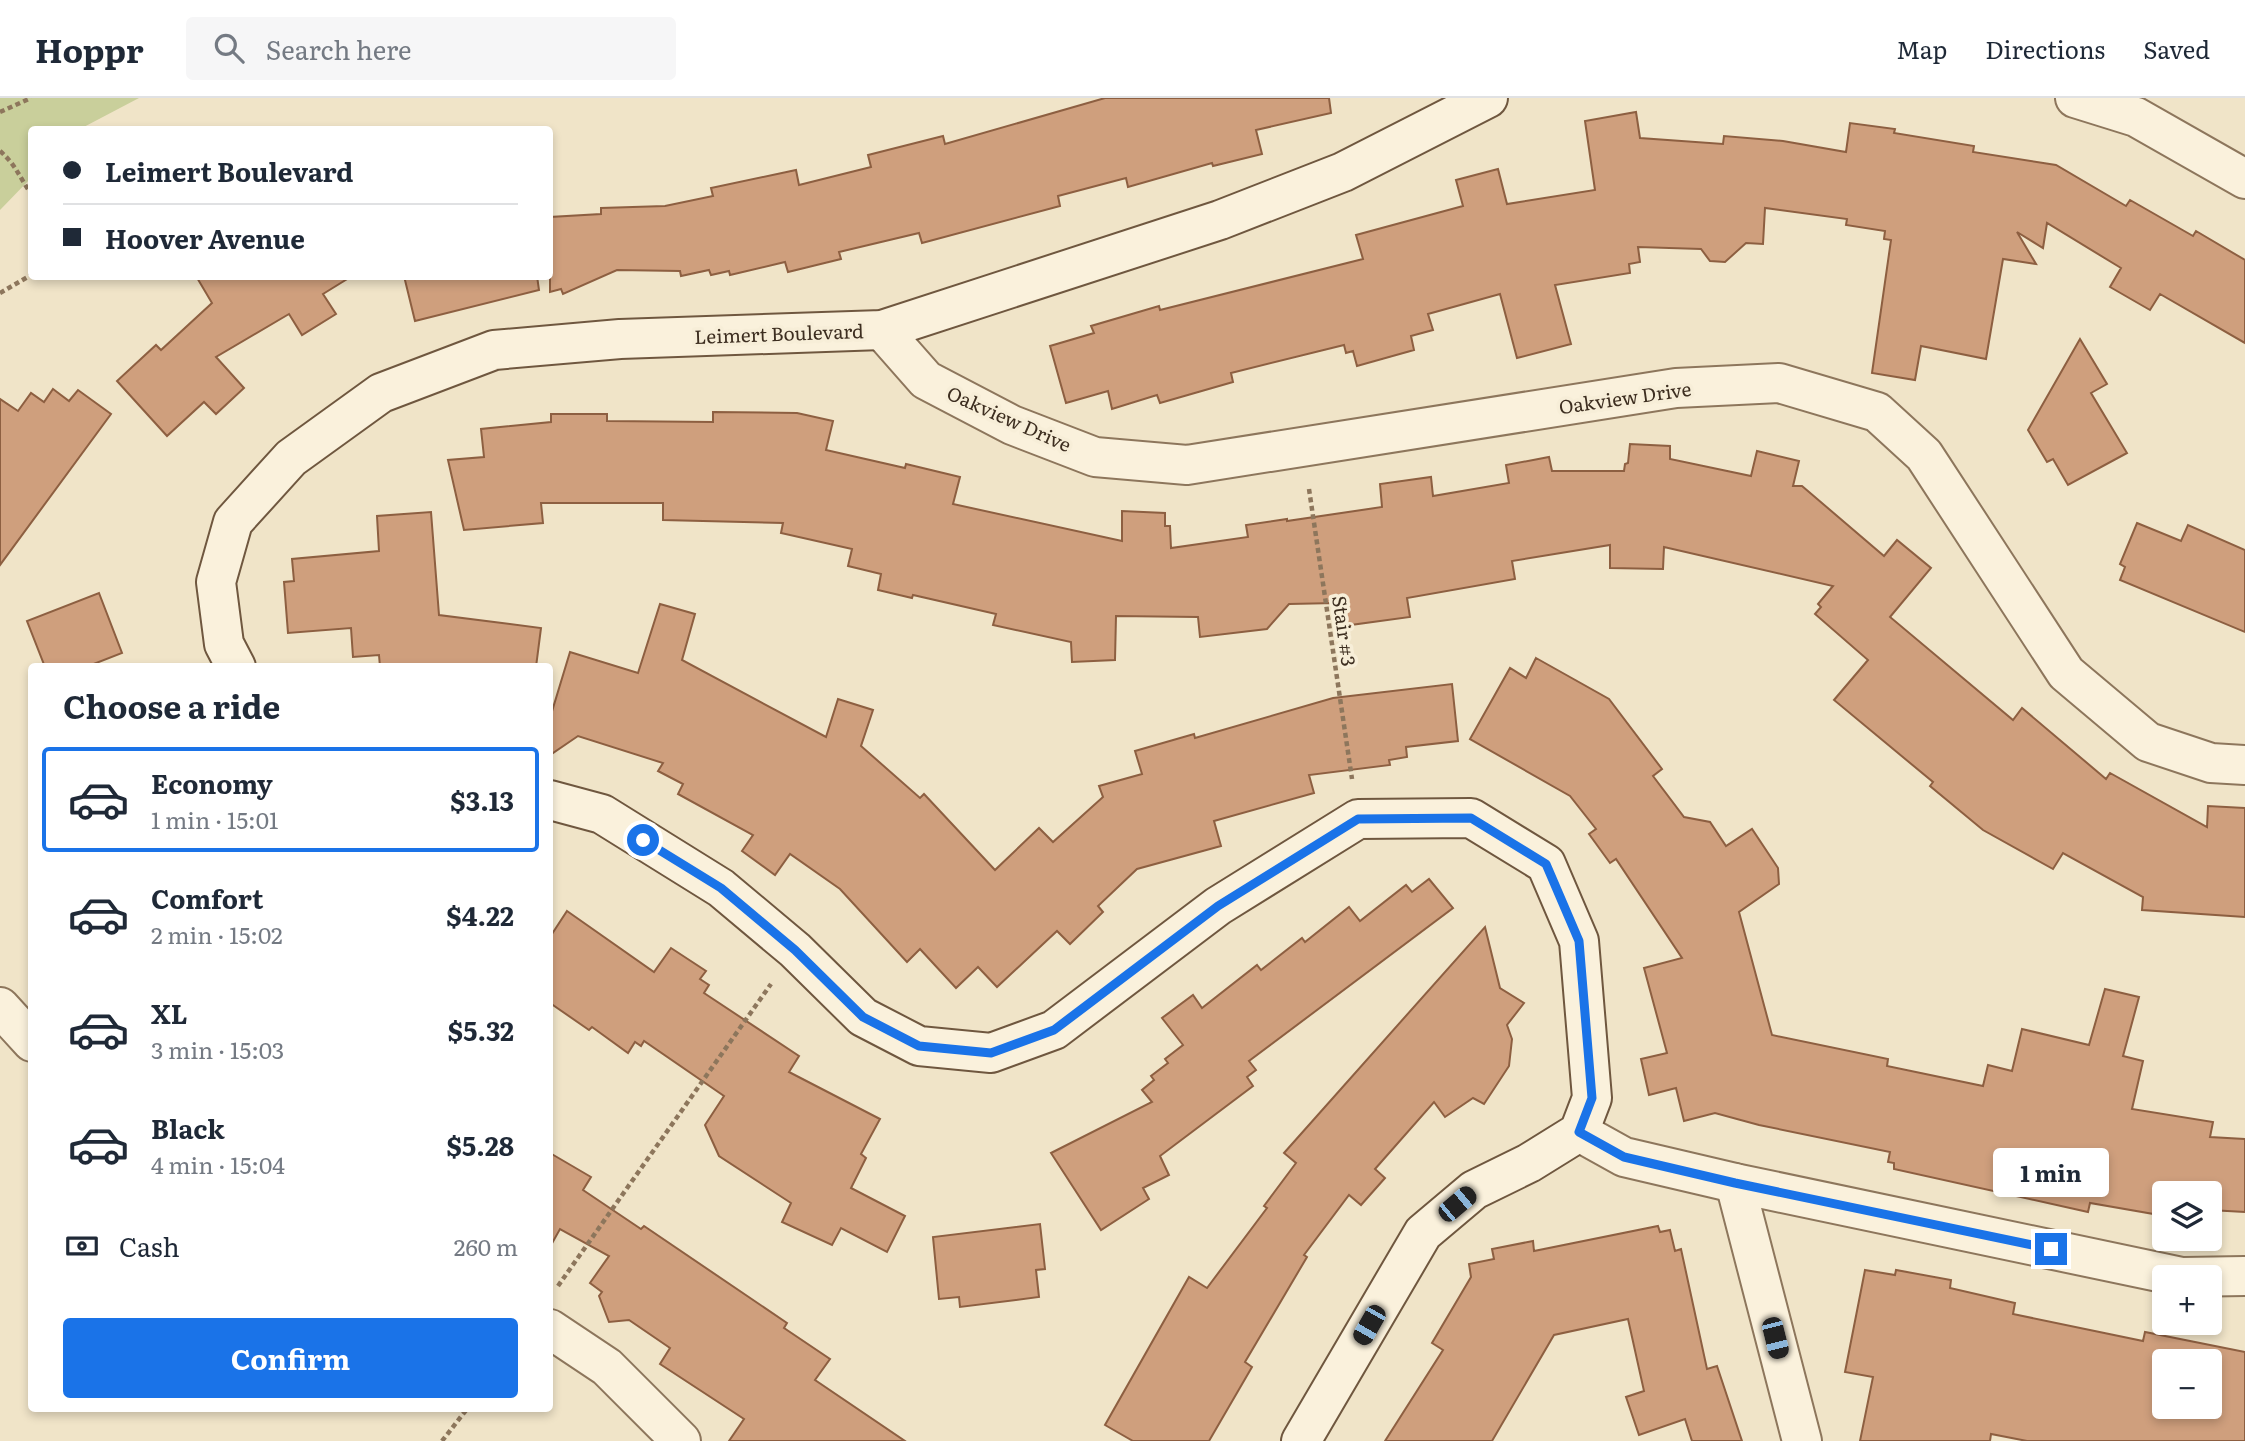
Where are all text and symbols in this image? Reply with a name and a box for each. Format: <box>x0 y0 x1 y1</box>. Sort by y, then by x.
search box <box>186 17 676 80</box>
text: Hoppr <box>35 24 144 73</box>
icon: search <box>210 29 248 67</box>
text: Search here <box>266 29 412 68</box>
text: Map <box>1896 31 1947 66</box>
text: Directions <box>1985 31 2105 66</box>
text: Saved <box>2143 31 2210 66</box>
text: Leimert Boulevard <box>105 151 353 190</box>
text: Hoover Avenue <box>105 218 305 257</box>
street label: Leimert Boulevard <box>694 316 865 350</box>
street label: Oakview Drive <box>1557 374 1693 420</box>
street label: Oakview Drive <box>943 378 1076 458</box>
street label: Stair #3 <box>1326 594 1364 668</box>
text: Choose a ride <box>63 681 280 729</box>
text: Economy <box>151 763 273 802</box>
icon: car <box>67 768 130 831</box>
text: $3.13 <box>450 780 514 819</box>
text: 1 min · 15:01 <box>151 802 278 836</box>
route start <box>627 824 659 856</box>
text: Comfort <box>151 878 263 917</box>
icon: car <box>67 883 130 946</box>
text: $4.22 <box>446 895 514 934</box>
text: 2 min · 15:02 <box>151 917 283 951</box>
text: XL <box>151 993 188 1032</box>
icon: car <box>67 998 130 1061</box>
text: $5.32 <box>448 1010 514 1049</box>
text: 3 min · 15:03 <box>151 1032 284 1066</box>
text: Black <box>151 1108 225 1147</box>
icon: car <box>67 1113 130 1176</box>
text: $5.28 <box>447 1125 514 1164</box>
text: 4 min · 15:04 <box>151 1147 285 1181</box>
callout: 1 min <box>1993 1148 2109 1196</box>
text: 1 min <box>2020 1155 2082 1189</box>
map controls <box>2152 1181 2222 1419</box>
button: layers <box>2152 1181 2222 1251</box>
car <box>1435 1182 1480 1226</box>
text: Cash <box>119 1226 180 1265</box>
icon: cash <box>63 1227 101 1265</box>
text: 260 m <box>454 1229 518 1263</box>
route end <box>2035 1233 2067 1265</box>
button: + <box>2152 1265 2222 1335</box>
car <box>1350 1302 1389 1348</box>
car <box>1760 1315 1791 1361</box>
button: Confirm <box>63 1318 518 1398</box>
button: − <box>2152 1349 2222 1419</box>

